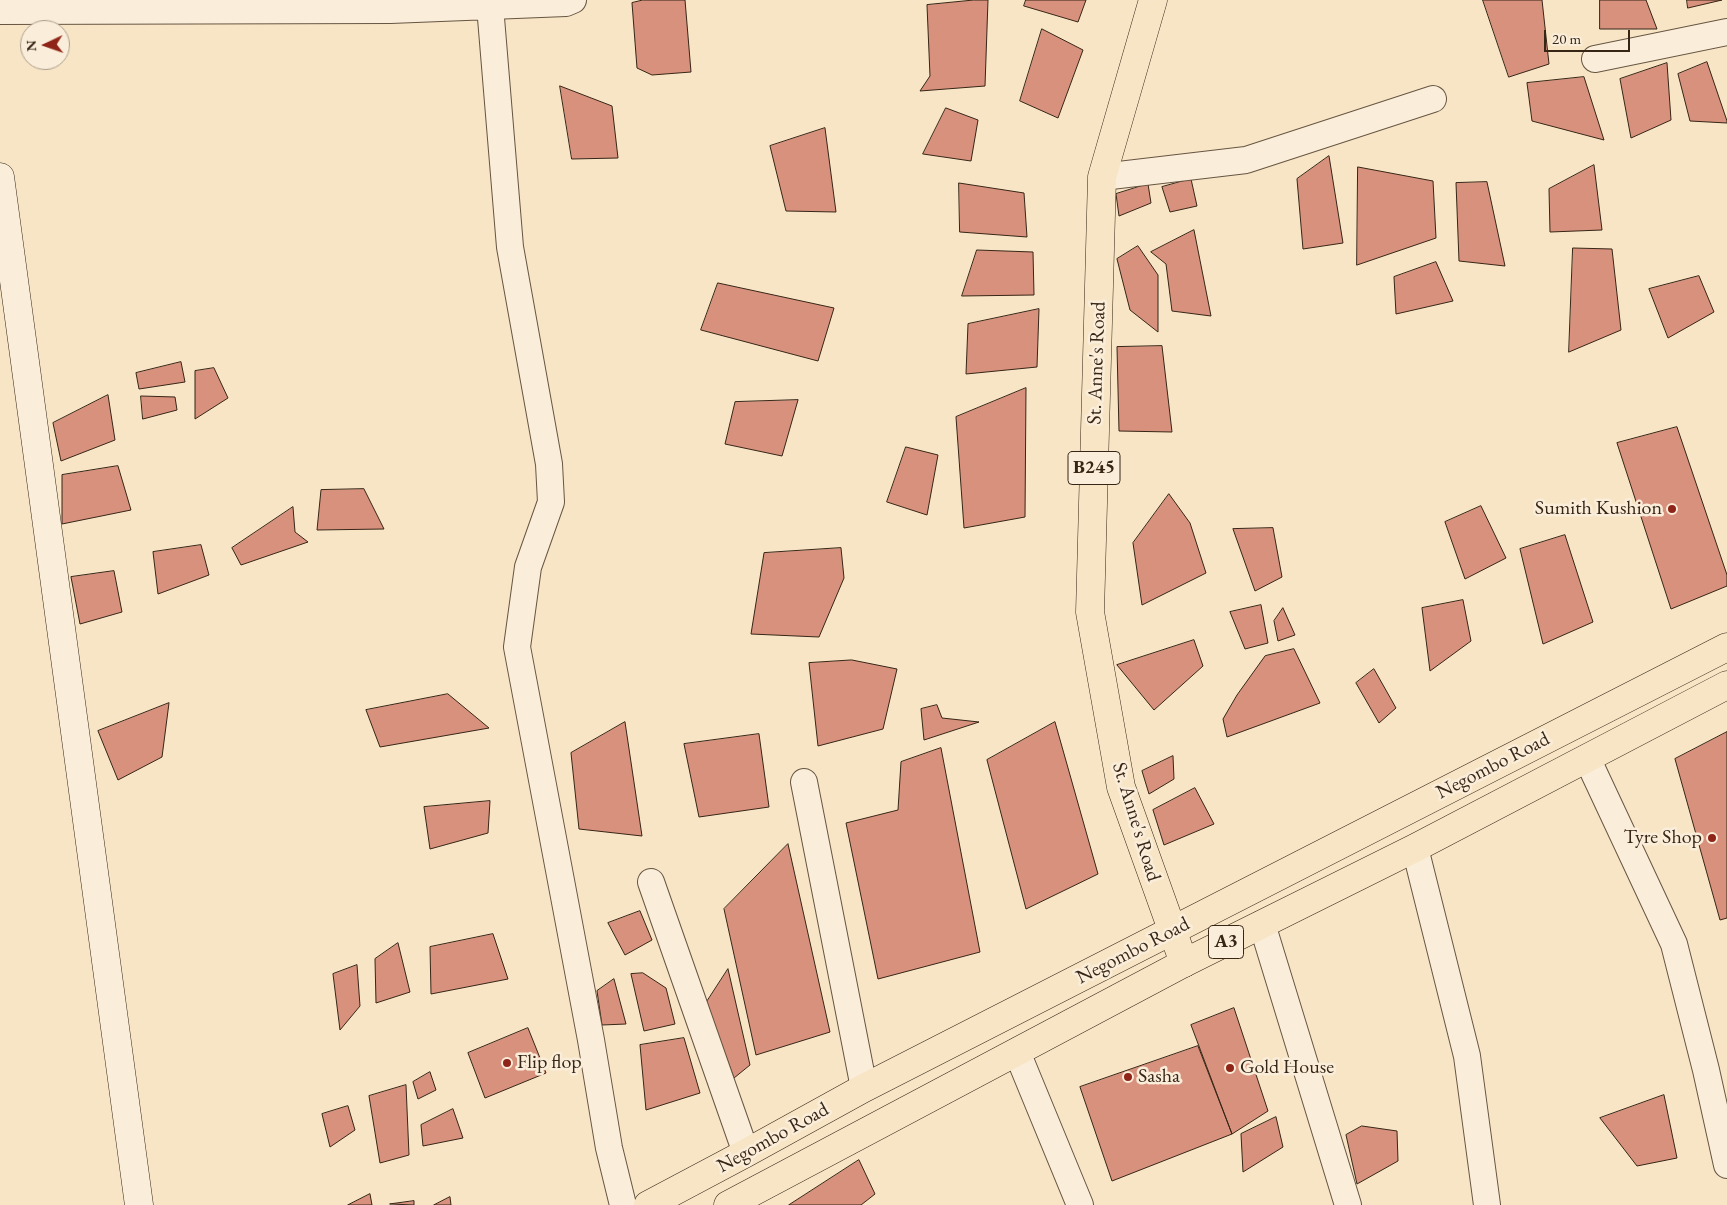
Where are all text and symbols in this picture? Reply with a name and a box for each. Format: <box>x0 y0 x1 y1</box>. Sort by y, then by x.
north arrow <box>20 20 70 70</box>
scale bar <box>1547 20 1633 52</box>
text: 20 m <box>1552 29 1581 48</box>
text: N <box>22 40 40 52</box>
street label: St. Anne's Road <box>1083 301 1111 425</box>
road number: B245 <box>1068 452 1120 484</box>
place label: Sumith Kushion <box>1535 497 1662 521</box>
marker: Sumith Kushion <box>1666 503 1678 515</box>
street label: Negombo Road <box>1432 727 1554 805</box>
street label: St. Anne's Road <box>1107 760 1165 884</box>
place label: Tyre Shop <box>1623 826 1702 850</box>
marker: Tyre Shop <box>1706 832 1718 844</box>
street label: Negombo Road <box>1072 912 1194 990</box>
road number: A3 <box>1208 926 1244 959</box>
place label: Flip flop <box>517 1051 582 1075</box>
place label: Gold House <box>1240 1056 1334 1080</box>
marker: Flip flop <box>501 1057 513 1069</box>
marker: Gold House <box>1224 1062 1236 1074</box>
place label: Sasha <box>1138 1065 1180 1089</box>
marker: Sasha <box>1122 1071 1134 1083</box>
street label: Negombo Road <box>713 1097 833 1179</box>

